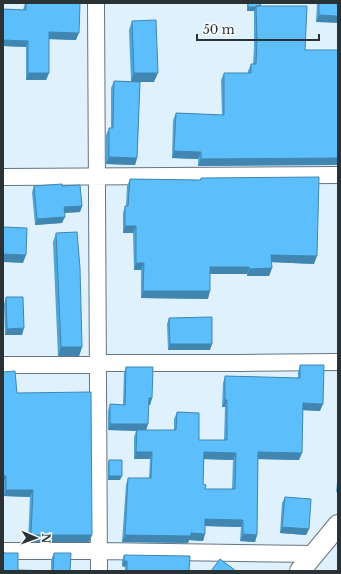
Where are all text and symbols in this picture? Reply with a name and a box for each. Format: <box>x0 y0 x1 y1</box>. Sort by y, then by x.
scale bar <box>197 16 319 42</box>
text: 50 m <box>203 22 235 37</box>
north arrow <box>16 518 56 558</box>
text: N <box>39 533 53 544</box>

